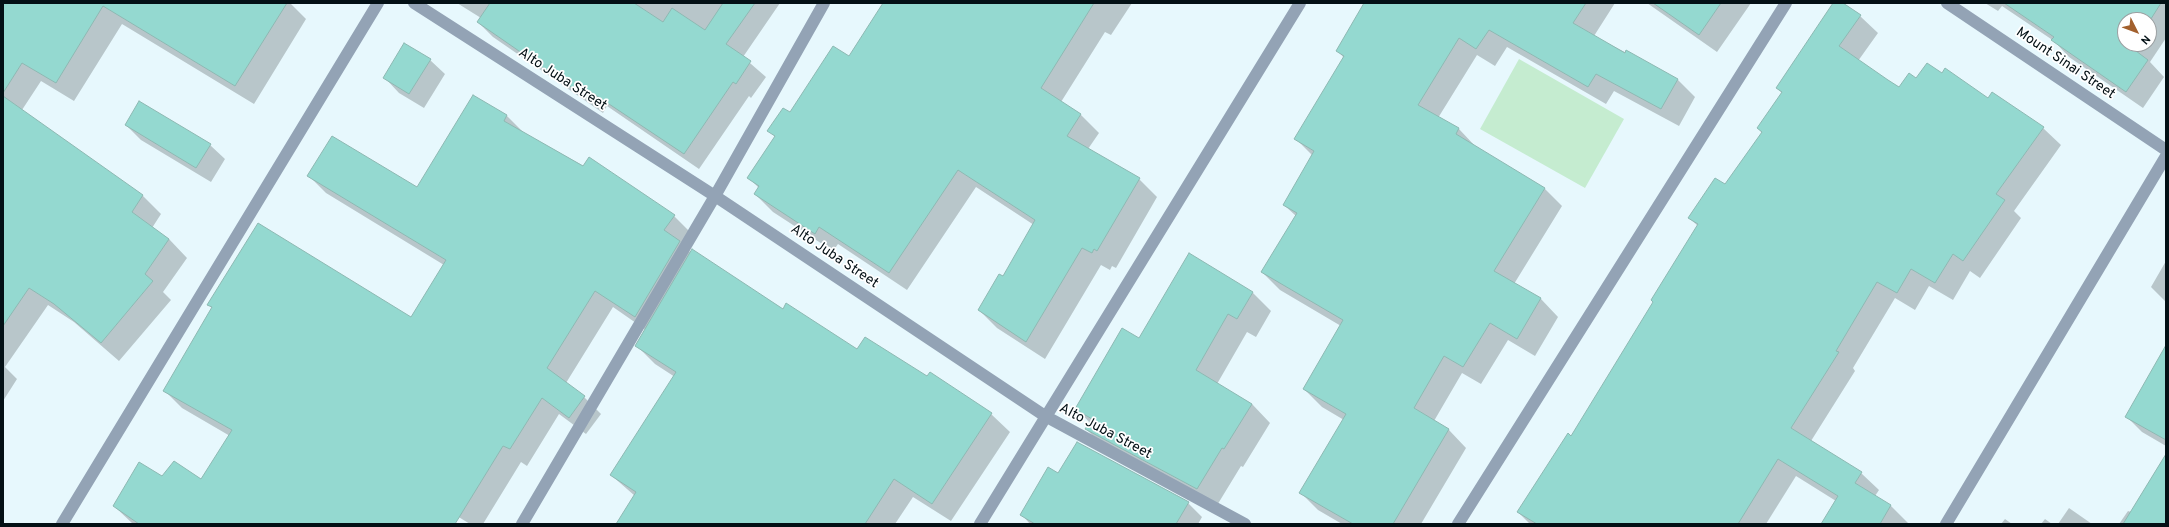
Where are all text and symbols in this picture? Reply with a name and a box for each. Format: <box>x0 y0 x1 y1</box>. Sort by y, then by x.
north arrow <box>2117 12 2157 52</box>
street label: Mount Sinai Street <box>2012 25 2118 103</box>
text: N <box>2137 32 2153 47</box>
street label: Alto Juba Street <box>515 45 609 115</box>
street label: Alto Juba Street <box>787 221 881 293</box>
street label: Alto Juba Street <box>1056 401 1154 463</box>

